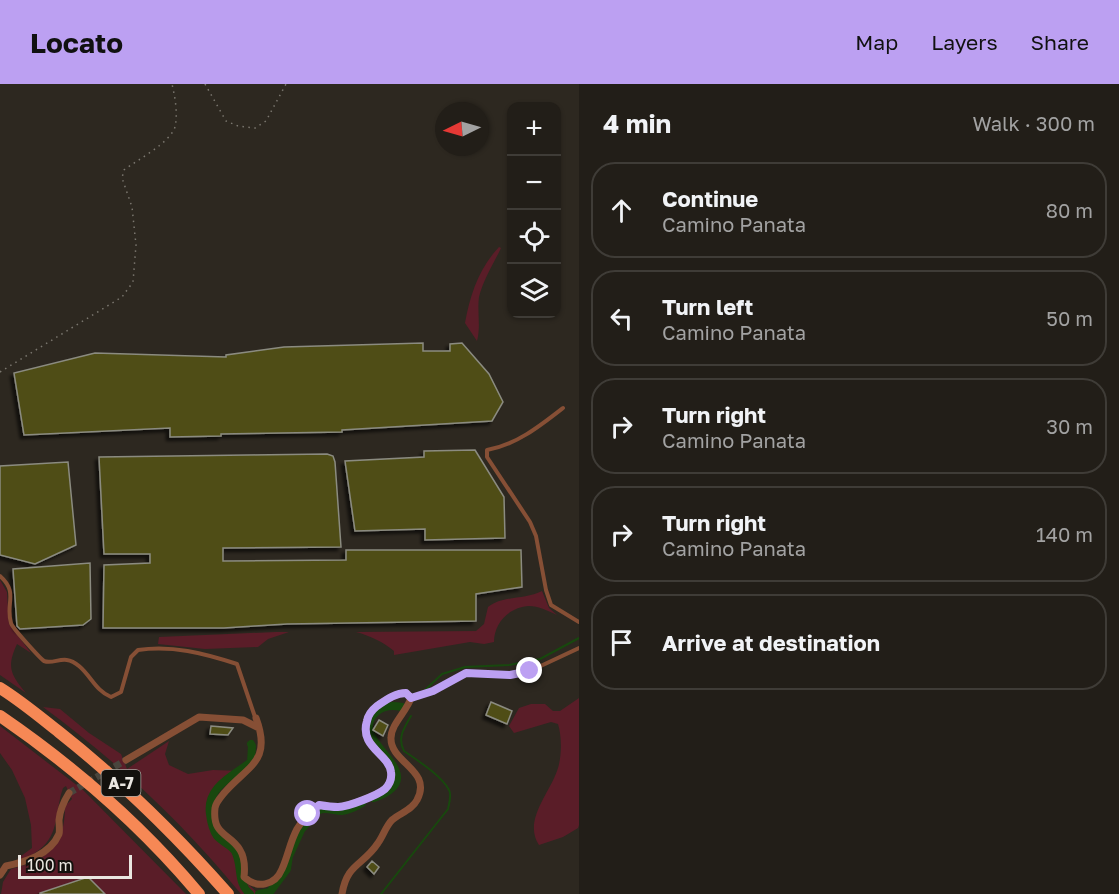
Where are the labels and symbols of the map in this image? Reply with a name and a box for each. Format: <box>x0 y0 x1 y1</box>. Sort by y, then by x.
north arrow <box>435 102 489 156</box>
route end <box>516 657 542 683</box>
road number: A-7 <box>102 770 140 796</box>
route start <box>294 800 320 826</box>
scale bar <box>18 852 132 880</box>

